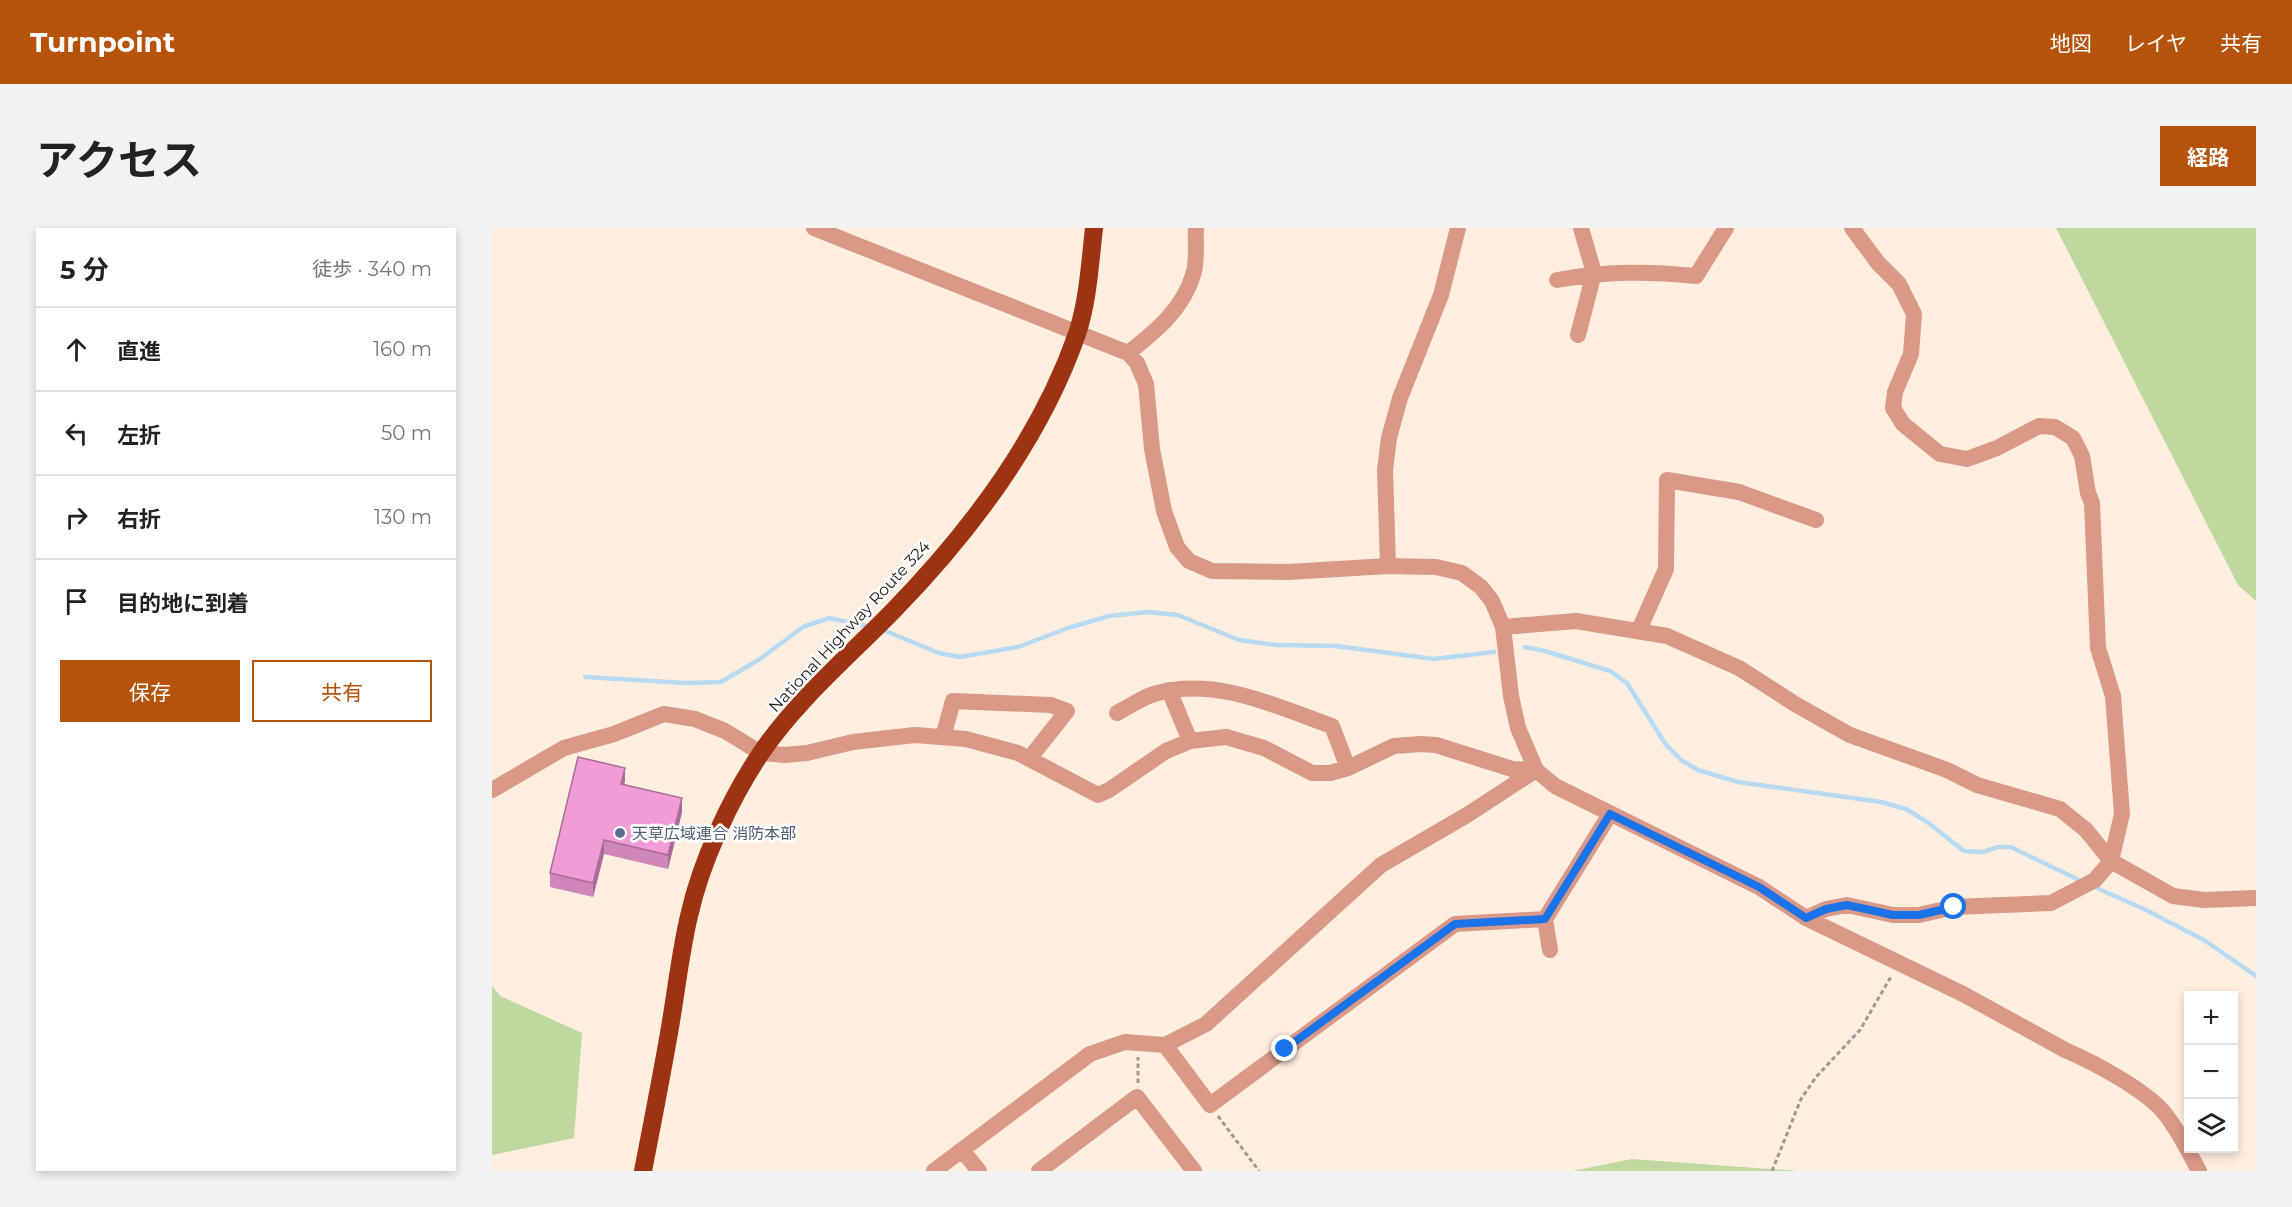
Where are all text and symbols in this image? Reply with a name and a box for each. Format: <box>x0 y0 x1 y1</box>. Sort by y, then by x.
text: Turnpoint <box>30 25 175 59</box>
text: 地図 <box>2050 31 2092 56</box>
text: レイヤ <box>2125 31 2187 56</box>
text: 共有 <box>2220 31 2262 56</box>
button: 経路 <box>2160 126 2256 186</box>
text: アクセス <box>36 134 202 186</box>
text: 5 分 <box>60 254 109 286</box>
text: 徒歩 · 340 m <box>312 257 432 281</box>
icon: ahead <box>60 333 93 366</box>
text: 160 m <box>373 337 432 361</box>
text: 直進 <box>117 338 161 365</box>
icon: left <box>60 417 93 450</box>
text: 50 m <box>381 421 432 445</box>
text: 左折 <box>117 422 161 449</box>
icon: right <box>60 501 93 534</box>
text: 130 m <box>374 505 432 529</box>
text: 右折 <box>117 506 161 533</box>
street label: National Highway Route 324 <box>765 536 934 716</box>
icon: arrive <box>60 585 93 618</box>
text: 目的地に到着 <box>117 590 249 617</box>
button: 保存 <box>60 660 240 722</box>
button: 共有 <box>252 660 432 722</box>
place label: 天草広域連合 消防本部 <box>632 824 796 843</box>
marker: 天草広域連合 消防本部 <box>613 826 627 840</box>
route start <box>1940 893 1966 919</box>
map controls <box>2184 991 2238 1153</box>
button: + <box>2184 991 2238 1045</box>
route end <box>1271 1035 1297 1061</box>
button: − <box>2184 1045 2238 1099</box>
button: layers <box>2184 1099 2238 1153</box>

